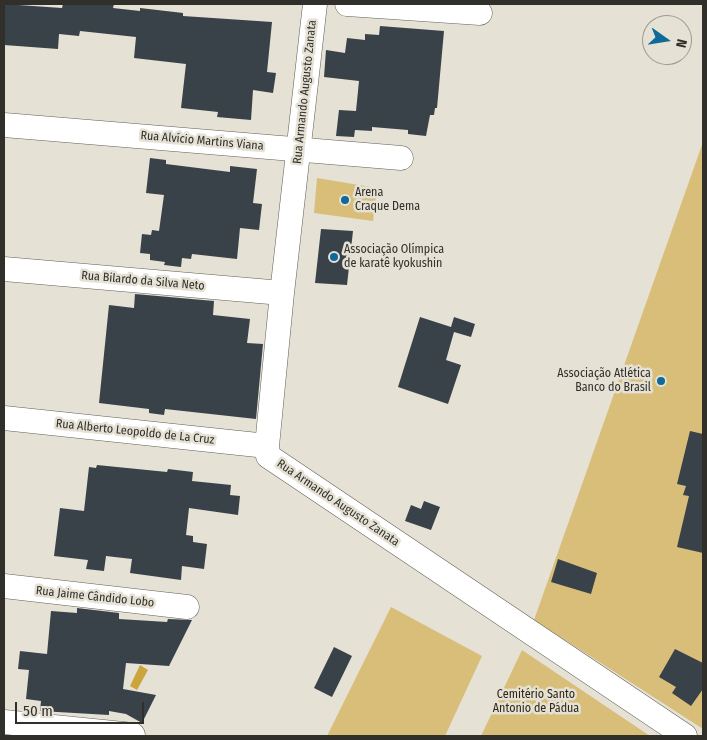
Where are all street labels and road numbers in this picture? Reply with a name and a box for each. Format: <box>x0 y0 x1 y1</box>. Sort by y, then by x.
street label: Rua Armando Augusto Zanata <box>290 19 320 165</box>
street label: Rua Alvício Martins Viana <box>140 128 264 154</box>
street label: Rua Bilardo da Silva Neto <box>81 268 205 294</box>
street label: Rua Alberto Leopoldo de La Cruz <box>55 417 215 447</box>
street label: Rua Armando Augusto Zanata <box>274 457 402 549</box>
street label: Rua Jaime Cândido Lobo <box>35 584 155 610</box>

